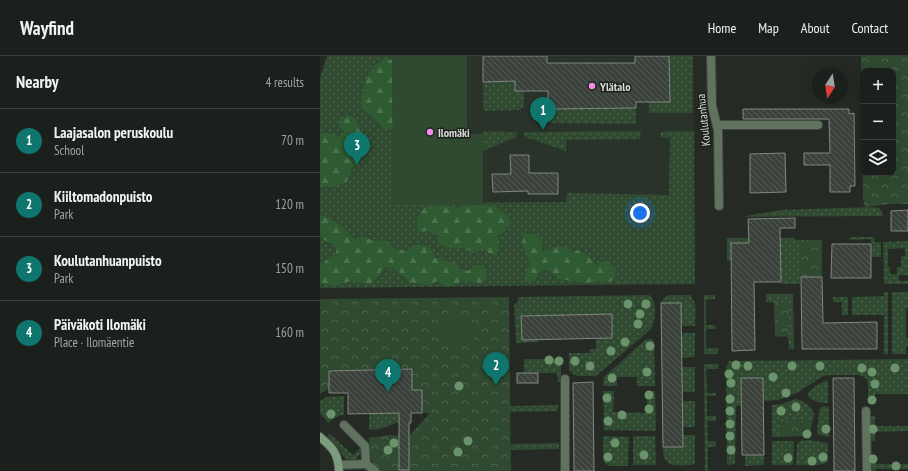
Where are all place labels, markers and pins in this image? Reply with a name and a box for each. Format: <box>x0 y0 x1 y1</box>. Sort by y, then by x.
place label: Ylätalo <box>599 79 631 94</box>
marker: Ylätalo <box>587 81 597 91</box>
pin: 1 <box>530 97 556 130</box>
place label: Ilomäki <box>438 125 470 140</box>
marker: Ilomäki <box>425 127 435 137</box>
pin: 3 <box>344 132 370 165</box>
pin: 2 <box>483 352 509 385</box>
pin: 4 <box>375 359 401 392</box>

